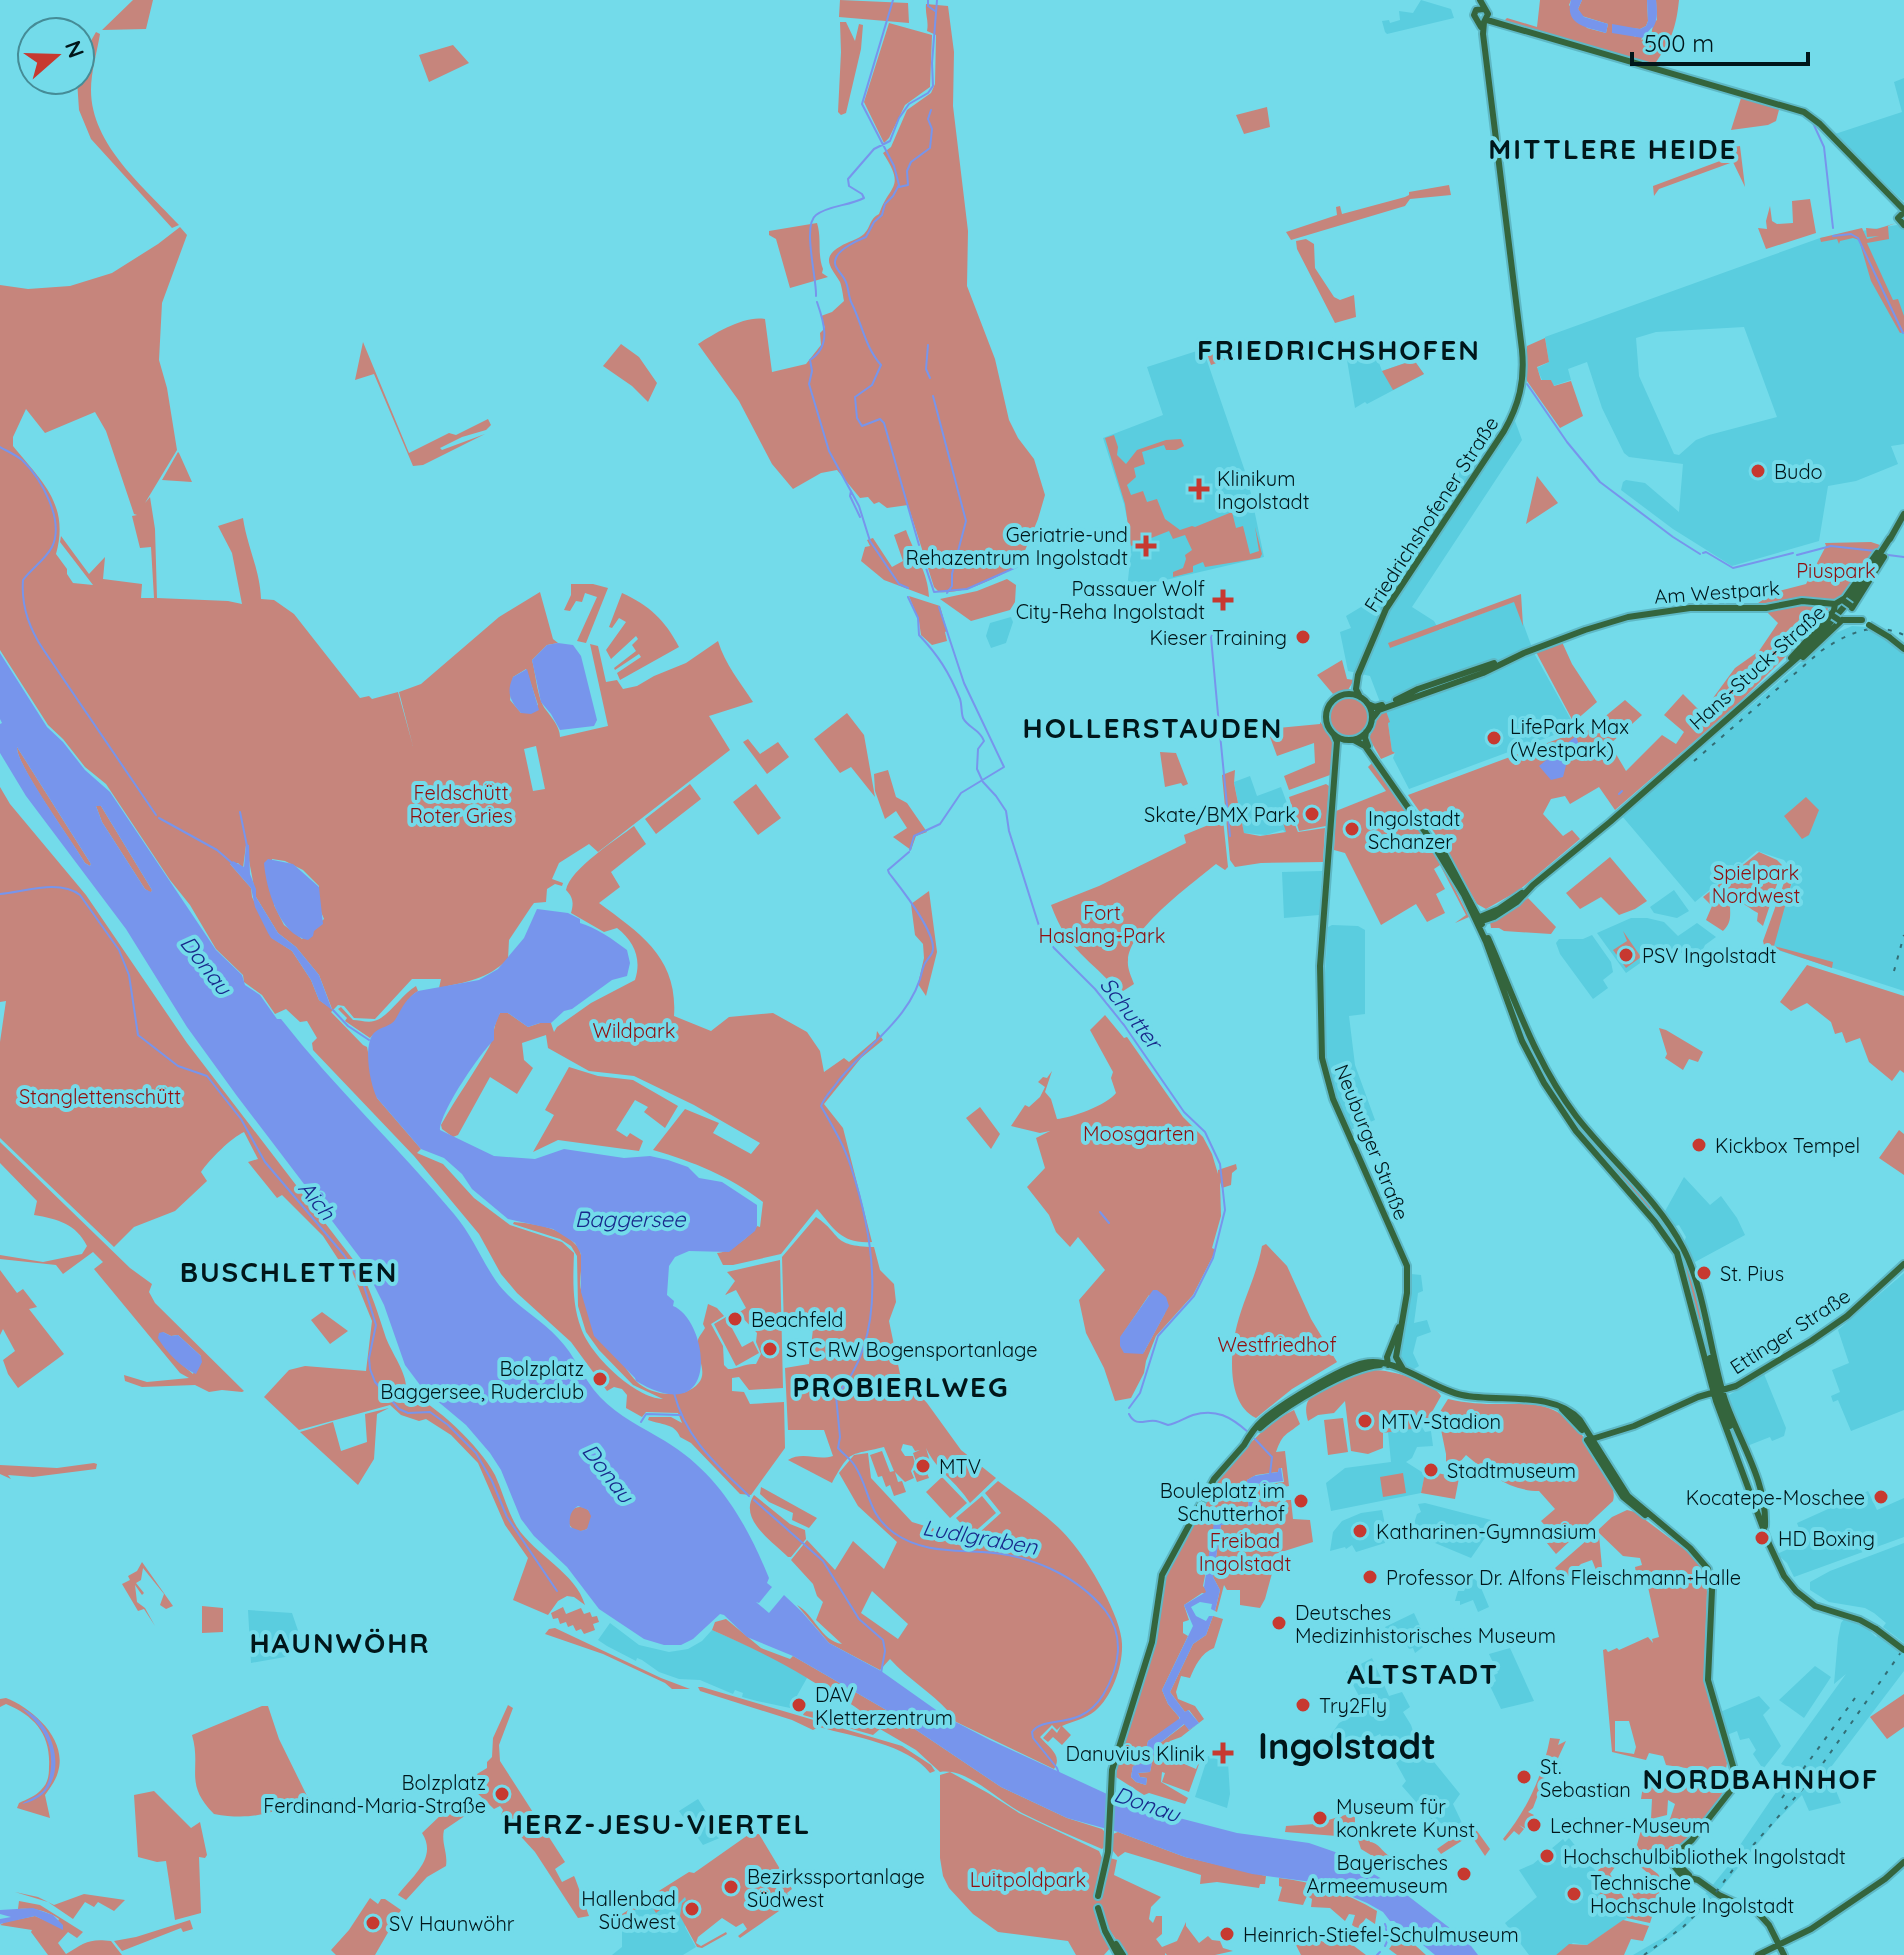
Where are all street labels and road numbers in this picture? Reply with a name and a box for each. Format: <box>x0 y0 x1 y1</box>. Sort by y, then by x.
street label: Friedrichshofener Straße <box>1358 412 1504 616</box>
street label: Am Westpark <box>1653 575 1781 609</box>
street label: Hans-Stuck-Straße <box>1684 599 1830 735</box>
street label: Neuburger Straße <box>1329 1060 1415 1224</box>
street label: Ettinger Straße <box>1725 1283 1855 1379</box>

